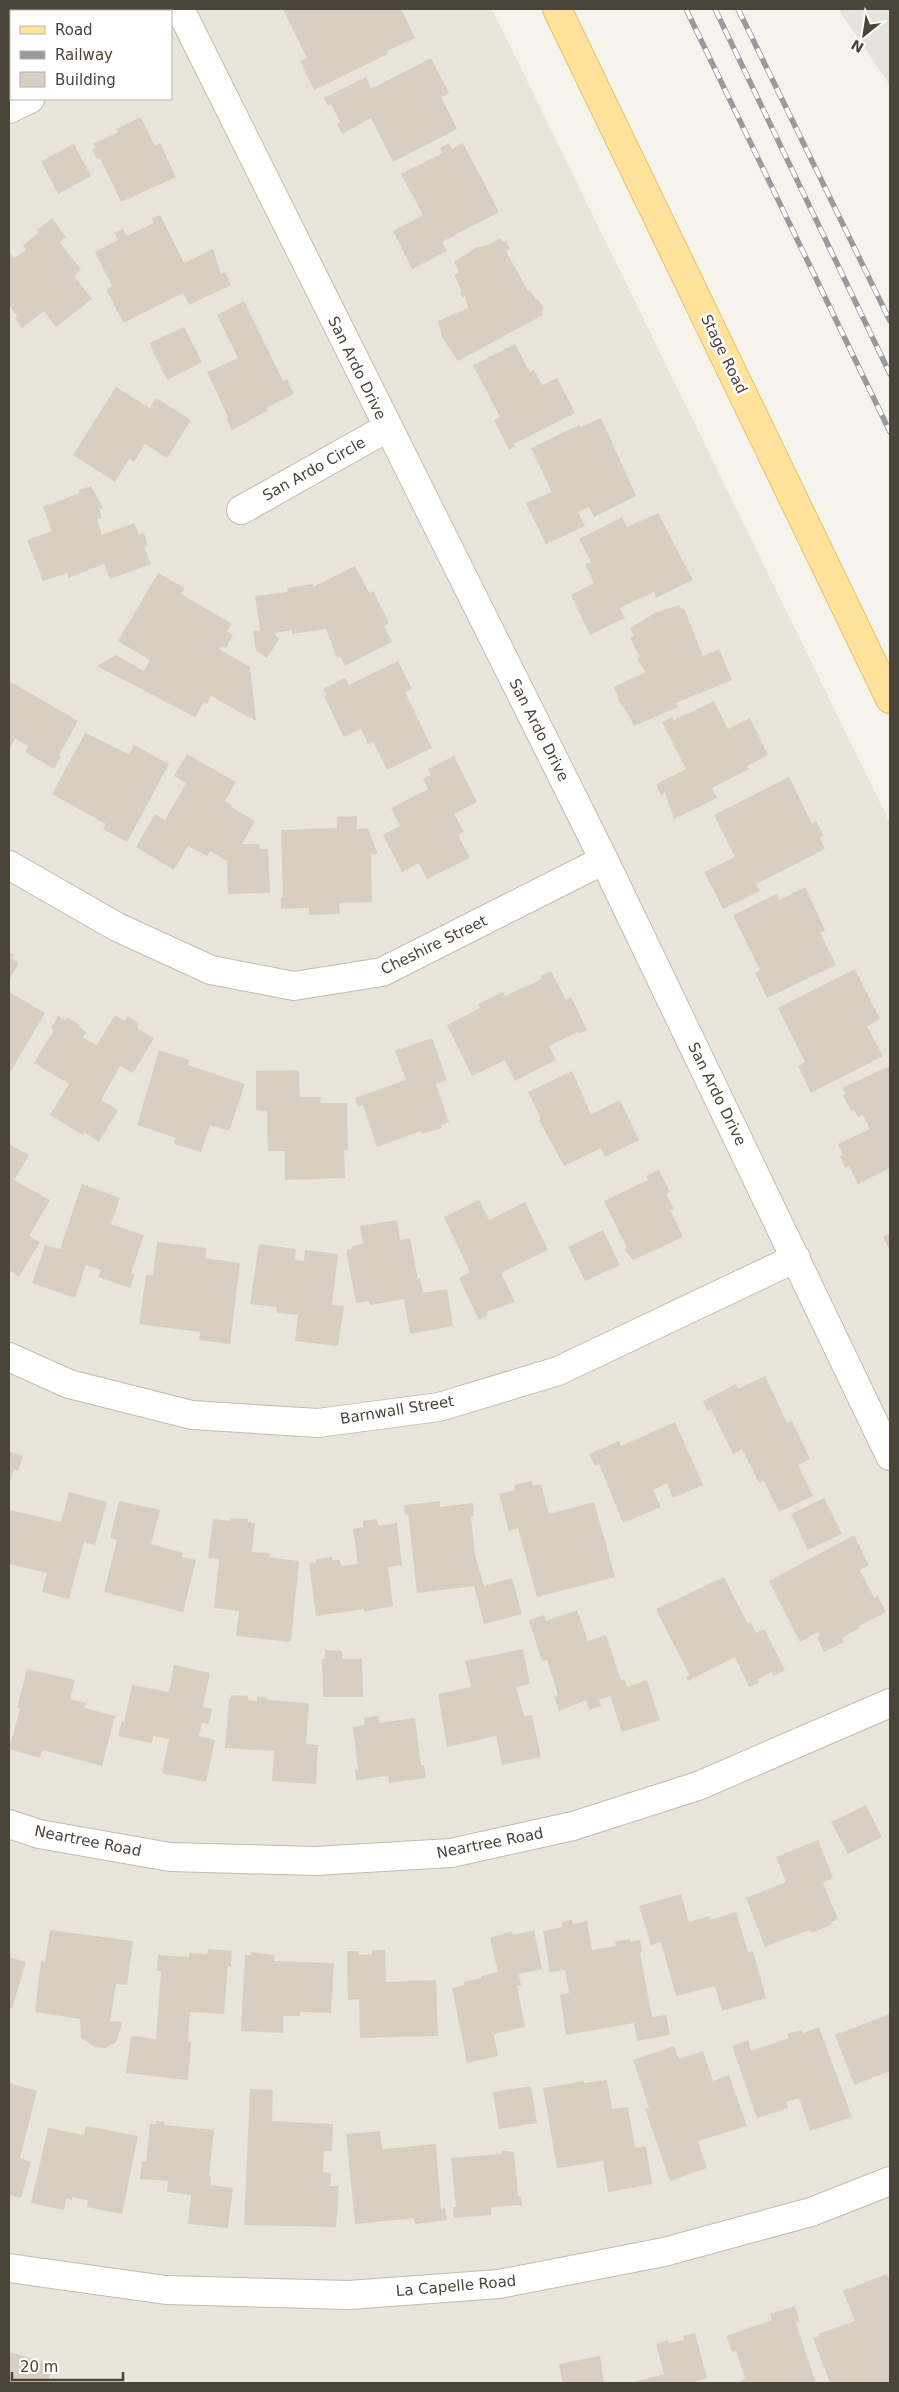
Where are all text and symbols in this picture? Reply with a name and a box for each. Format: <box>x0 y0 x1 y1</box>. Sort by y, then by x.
legend <box>10 10 172 100</box>
north arrow <box>839 10 889 60</box>
text: Road <box>55 21 93 39</box>
text: N <box>848 36 867 56</box>
text: Railway <box>55 46 113 64</box>
text: Building <box>55 71 116 89</box>
street label: Stage Road <box>697 312 751 396</box>
street label: San Ardo Drive <box>324 313 390 423</box>
street label: San Ardo Circle <box>259 433 369 505</box>
street label: San Ardo Drive <box>505 676 573 784</box>
street label: Cheshire Street <box>378 911 490 979</box>
street label: San Ardo Drive <box>684 1039 750 1149</box>
street label: Barnwall Street <box>339 1392 455 1428</box>
street label: Neartree Road <box>33 1822 143 1860</box>
street label: Neartree Road <box>435 1824 545 1862</box>
street label: La Capelle Road <box>395 2272 517 2300</box>
scale bar <box>12 2350 124 2382</box>
text: 20 m <box>20 2358 58 2376</box>

